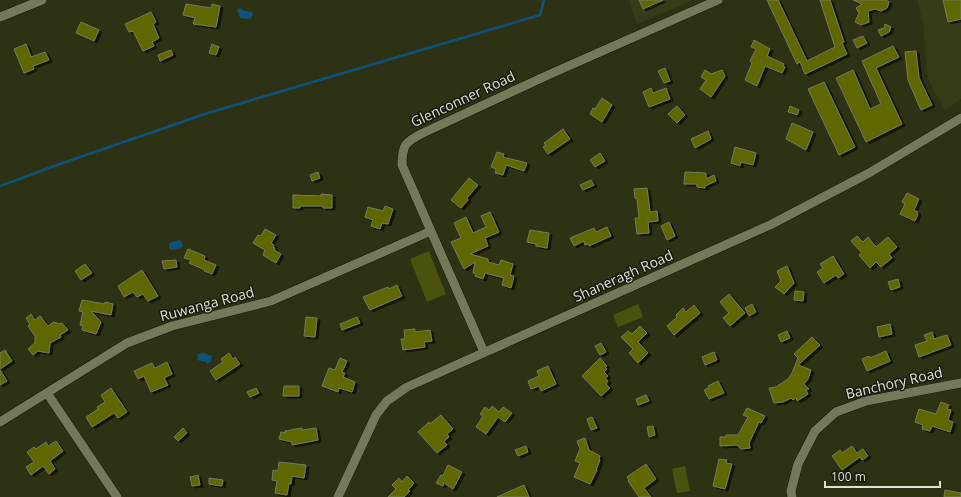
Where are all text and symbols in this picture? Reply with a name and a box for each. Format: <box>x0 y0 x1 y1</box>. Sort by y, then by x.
street label: Glenconner Road <box>408 66 518 131</box>
street label: Shaneragh Road <box>570 245 676 306</box>
street label: Ruwanga Road <box>158 282 256 325</box>
street label: Banchory Road <box>844 362 944 403</box>
scale bar <box>825 463 940 489</box>
text: 100 m <box>831 468 866 485</box>

